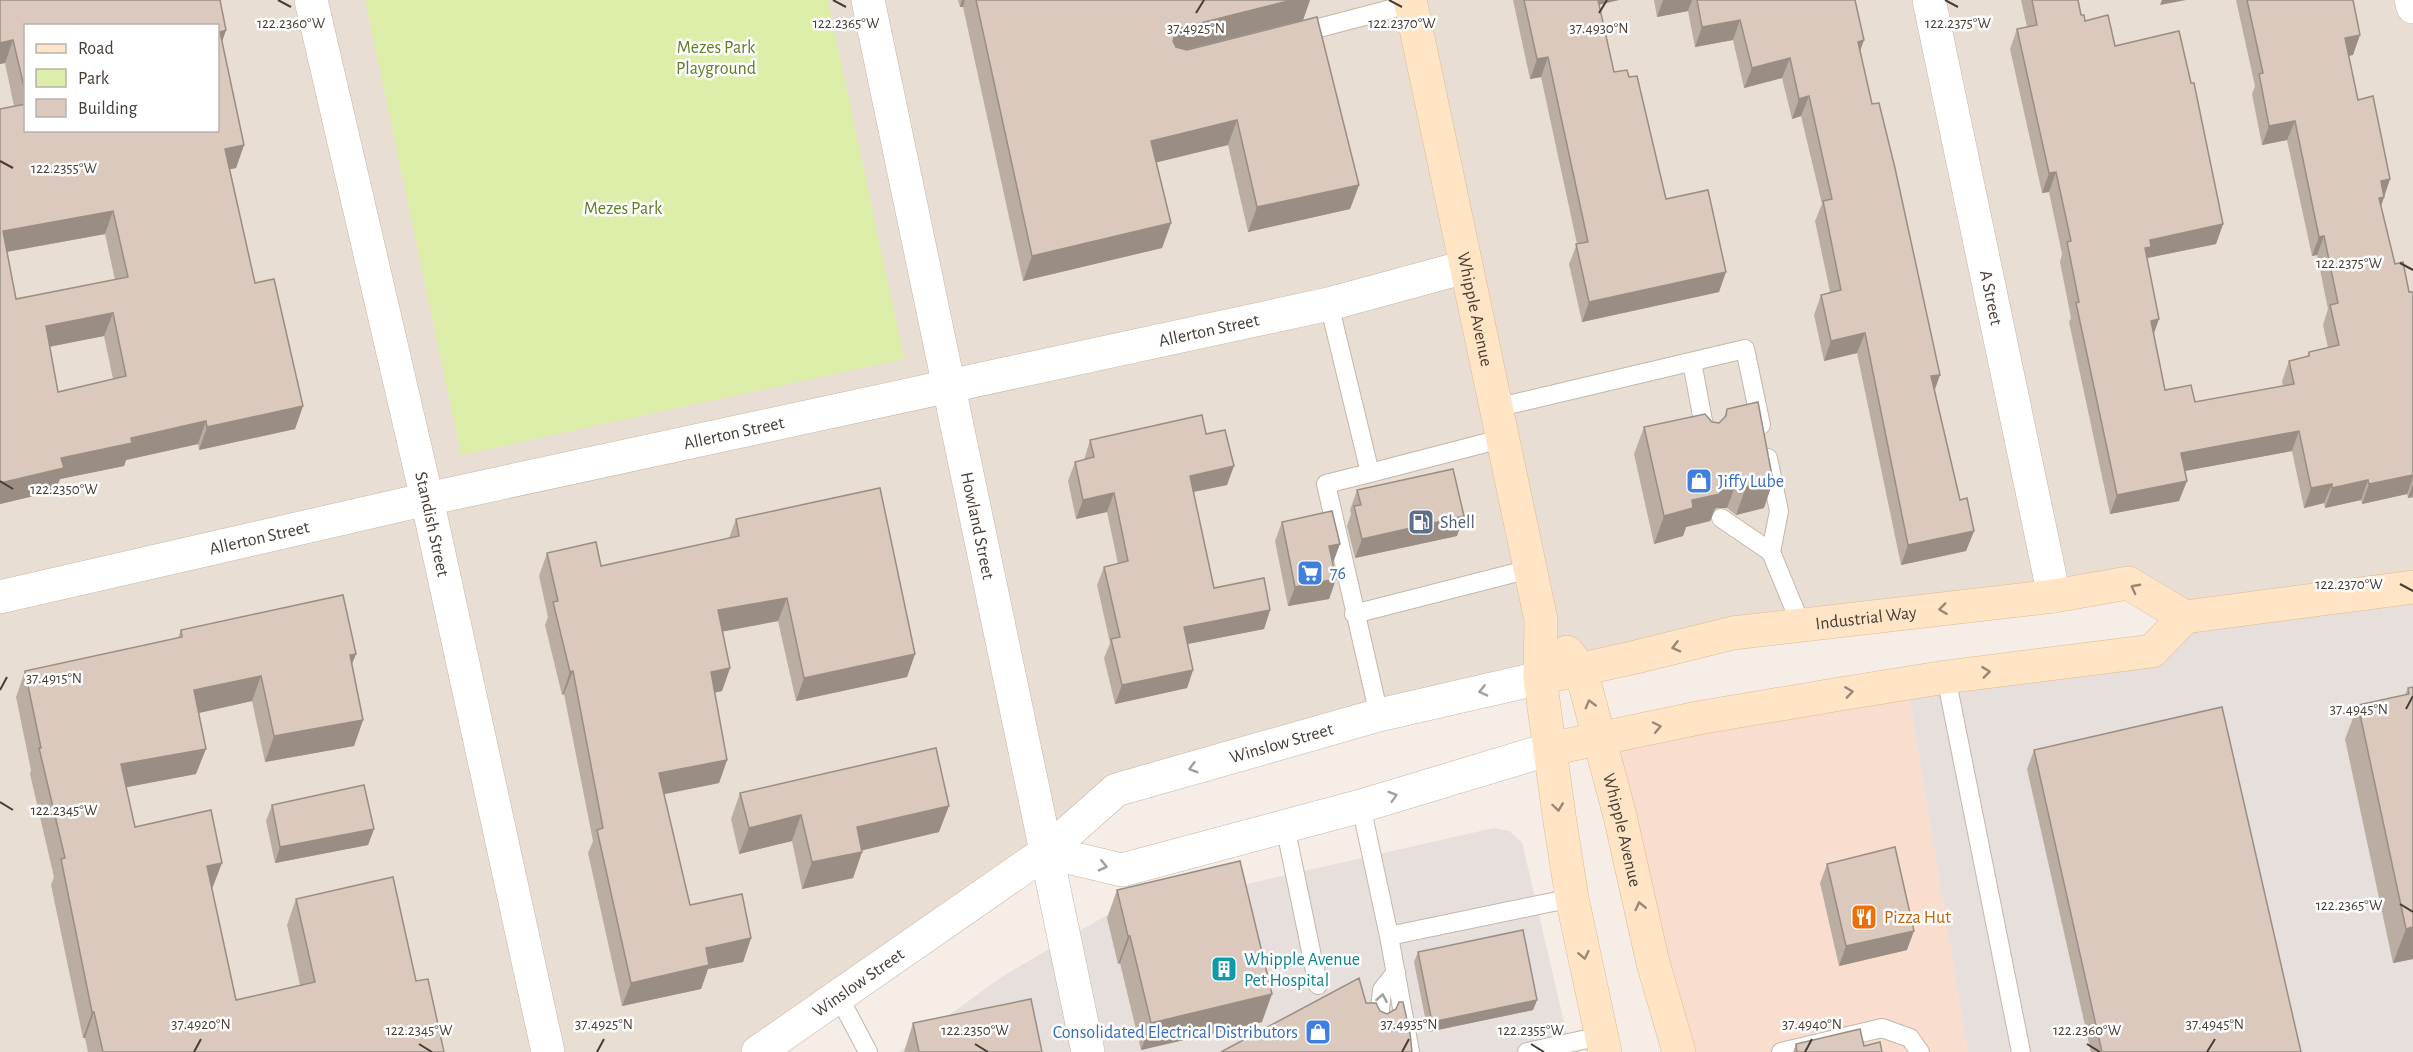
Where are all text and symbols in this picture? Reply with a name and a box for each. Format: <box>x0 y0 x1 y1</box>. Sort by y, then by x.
text: 122.2360°W <box>257 16 326 31</box>
text: 122.2365°W <box>813 16 880 31</box>
text: 122.2370°W <box>1368 16 1436 31</box>
text: 122.2375°W <box>1925 16 1991 31</box>
text: 37.4925°N <box>1167 21 1225 36</box>
text: 37.4930°N <box>1570 21 1628 36</box>
legend <box>24 24 219 132</box>
park label: Mezes Park Playground <box>676 39 756 78</box>
text: Road <box>78 40 114 58</box>
text: Park <box>78 70 110 88</box>
text: Building <box>78 100 138 118</box>
text: 122.2355°W <box>31 161 97 176</box>
park label: Mezes Park <box>584 200 663 218</box>
street label: Whipple Avenue <box>1454 251 1495 368</box>
text: 122.2375°W <box>2316 256 2382 271</box>
street label: A Street <box>1976 269 2005 327</box>
street label: Allerton Street <box>1157 311 1261 351</box>
street label: Allerton Street <box>682 414 786 453</box>
shop icon: Jiffy Lube <box>1684 466 1714 496</box>
street label: Standish Street <box>411 470 452 579</box>
street label: Howland Street <box>957 470 997 581</box>
place label: Jiffy Lube <box>1718 473 1784 491</box>
text: 122.2350°W <box>30 482 98 497</box>
fuel station icon: Shell <box>1406 507 1436 537</box>
place label: Shell <box>1440 514 1475 532</box>
street label: Allerton Street <box>208 518 312 559</box>
supermarket icon: 76 <box>1295 558 1325 588</box>
place label: 76 <box>1330 565 1346 583</box>
text: 122.2370°W <box>2315 577 2383 592</box>
one-way arrow <box>2130 583 2141 595</box>
one-way arrow <box>1939 602 1948 614</box>
street label: Industrial Way <box>1814 604 1918 633</box>
one-way arrow <box>1671 640 1682 652</box>
one-way arrow <box>1981 666 1990 679</box>
text: 37.4915°N <box>26 671 82 686</box>
one-way arrow <box>1478 683 1488 696</box>
one-way arrow <box>1844 687 1853 699</box>
one-way arrow <box>1585 699 1597 710</box>
text: 37.4945°N <box>2330 702 2388 717</box>
street label: Winslow Street <box>1228 720 1336 767</box>
one-way arrow <box>1651 721 1661 734</box>
one-way arrow <box>1188 761 1199 773</box>
street label: Whipple Avenue <box>1599 771 1644 889</box>
one-way arrow <box>1387 791 1398 803</box>
text: 122.2345°W <box>31 803 98 818</box>
one-way arrow <box>1552 803 1564 812</box>
one-way arrow <box>1098 858 1108 871</box>
text: 122.2365°W <box>2316 898 2383 913</box>
one-way arrow <box>1635 901 1648 911</box>
restaurant icon: Pizza Hut <box>1849 902 1879 932</box>
place label: Pizza Hut <box>1884 909 1951 927</box>
street label: Winslow Street <box>810 945 908 1021</box>
one-way arrow <box>1577 950 1590 960</box>
place label: Whipple Avenue Pet Hospital <box>1244 951 1360 990</box>
building icon: Whipple Avenue Pet Hospital <box>1209 954 1239 984</box>
one-way arrow <box>1375 993 1387 1003</box>
text: 37.4920°N <box>171 1017 231 1032</box>
text: 37.4925°N <box>575 1017 633 1032</box>
shop icon: Consolidated Electrical Distributors <box>1303 1017 1333 1047</box>
text: 37.4935°N <box>1380 1017 1438 1032</box>
text: 37.4940°N <box>1782 1017 1842 1032</box>
text: 37.4945°N <box>2186 1017 2244 1032</box>
text: 122.2345°W <box>386 1023 453 1038</box>
text: 122.2350°W <box>941 1023 1009 1038</box>
text: 122.2355°W <box>1498 1023 1564 1038</box>
text: 122.2360°W <box>2053 1023 2122 1038</box>
place label: Consolidated Electrical Distributors <box>1053 1024 1298 1042</box>

